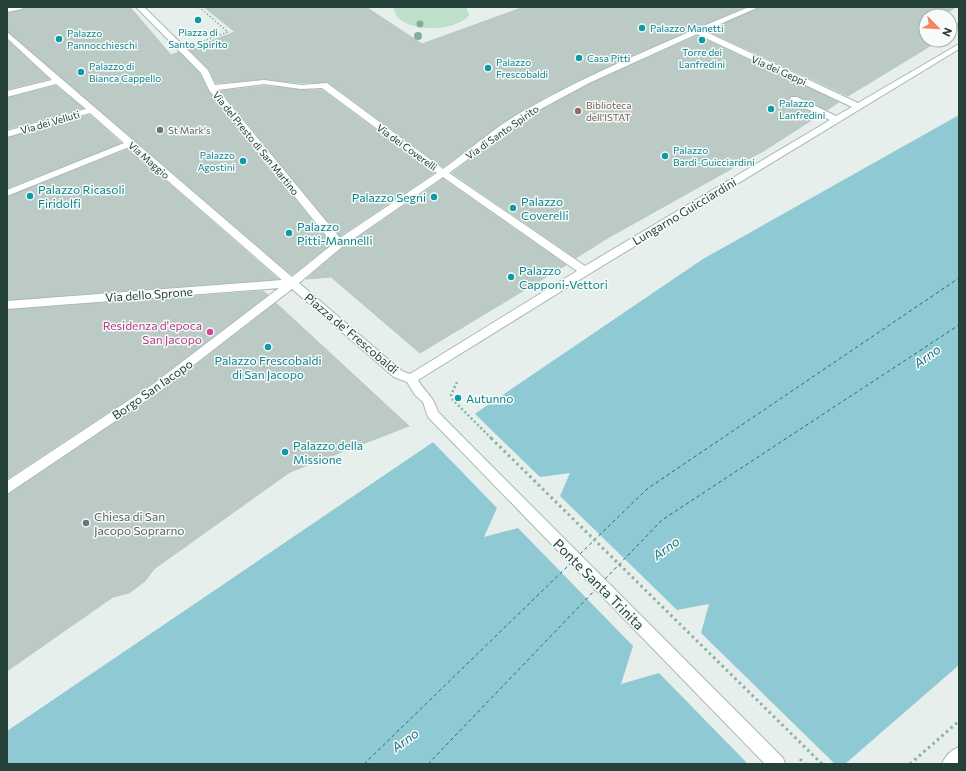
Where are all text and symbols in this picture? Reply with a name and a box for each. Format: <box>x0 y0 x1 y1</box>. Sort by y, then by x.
north arrow <box>918 8 958 48</box>
marker: Piazza di Santo Spirito <box>193 15 203 25</box>
place label: Palazzo Manetti <box>650 22 724 34</box>
marker: Palazzo Manetti <box>637 23 647 33</box>
place label: Piazza di Santo Spirito <box>168 26 228 50</box>
text: N <box>940 26 955 39</box>
place label: Palazzo Pannocchieschi <box>67 27 137 51</box>
marker: Palazzo Pannocchieschi <box>54 34 64 44</box>
marker: Torre dei Lanfredini <box>697 35 707 45</box>
place label: Torre dei Lanfredini <box>679 46 725 70</box>
place label: Casa Pitti <box>587 52 630 64</box>
street label: Via dei Geppi <box>750 52 808 88</box>
marker: Casa Pitti <box>574 53 584 63</box>
place label: Palazzo Frescobaldi <box>496 56 548 80</box>
place label: Palazzo di Bianca Cappello <box>89 60 161 84</box>
marker: Palazzo Frescobaldi <box>483 63 493 73</box>
marker: Palazzo di Bianca Cappello <box>76 67 86 77</box>
street label: Via del Presto di San Martino <box>210 89 302 197</box>
place label: Palazzo Lanfredini <box>779 97 825 121</box>
place label: Biblioteca dell'ISTAT <box>586 99 631 123</box>
street label: Via di Santo Spirito <box>463 102 541 162</box>
marker: Palazzo Lanfredini <box>766 104 776 114</box>
marker: Biblioteca dell'ISTAT <box>573 106 583 116</box>
street label: Via dei Velluti <box>19 108 81 136</box>
street label: Via dei Coverelli <box>374 121 440 173</box>
place label: St Mark's <box>168 124 211 136</box>
marker: St Mark's <box>155 125 165 135</box>
street label: Via Maggio <box>126 139 172 181</box>
place label: Palazzo Bardi-Guicciardini <box>673 144 755 168</box>
place label: Palazzo Agostini <box>198 149 235 173</box>
marker: Palazzo Bardi-Guicciardini <box>660 151 670 161</box>
marker: Palazzo Agostini <box>238 156 248 166</box>
street label: Lungarno Guicciardini <box>630 174 738 248</box>
place label: Palazzo Ricasoli Firidolfi <box>38 182 125 210</box>
place label: Palazzo Segni <box>352 190 426 204</box>
marker: Palazzo Ricasoli Firidolfi <box>25 191 35 201</box>
marker: Palazzo Segni <box>429 192 439 202</box>
place label: Palazzo Coverelli <box>521 194 569 222</box>
marker: Palazzo Coverelli <box>508 203 518 213</box>
place label: Palazzo Pitti-Mannelli <box>297 219 372 247</box>
marker: Palazzo Pitti-Mannelli <box>284 228 294 238</box>
place label: Palazzo Capponi-Vettori <box>519 263 608 291</box>
marker: Palazzo Capponi-Vettori <box>506 272 516 282</box>
street label: Via dello Sprone <box>105 284 193 304</box>
street label: Piazza de' Frescobaldi <box>302 290 402 376</box>
place label: Residenza d'epoca San Jacopo <box>103 318 202 347</box>
marker: Residenza d'epoca San Jacopo <box>205 327 215 337</box>
water label: Arno <box>910 341 944 372</box>
marker: Palazzo Frescobaldi di San Jacopo <box>263 342 273 352</box>
place label: Palazzo Frescobaldi di San Jacopo <box>214 353 322 382</box>
street label: Borgo San Iacopo <box>109 356 195 422</box>
place label: Autunno <box>466 391 513 405</box>
marker: Autunno <box>453 393 463 403</box>
place label: Palazzo della Missione <box>293 438 363 466</box>
marker: Palazzo della Missione <box>280 447 290 457</box>
place label: Chiesa di San Jacopo Soprarno <box>94 509 185 538</box>
marker: Chiesa di San Jacopo Soprarno <box>81 518 91 528</box>
water label: Arno <box>649 533 683 564</box>
street label: Ponte Santa Trinita <box>550 535 648 633</box>
water label: Arno <box>388 725 422 756</box>

